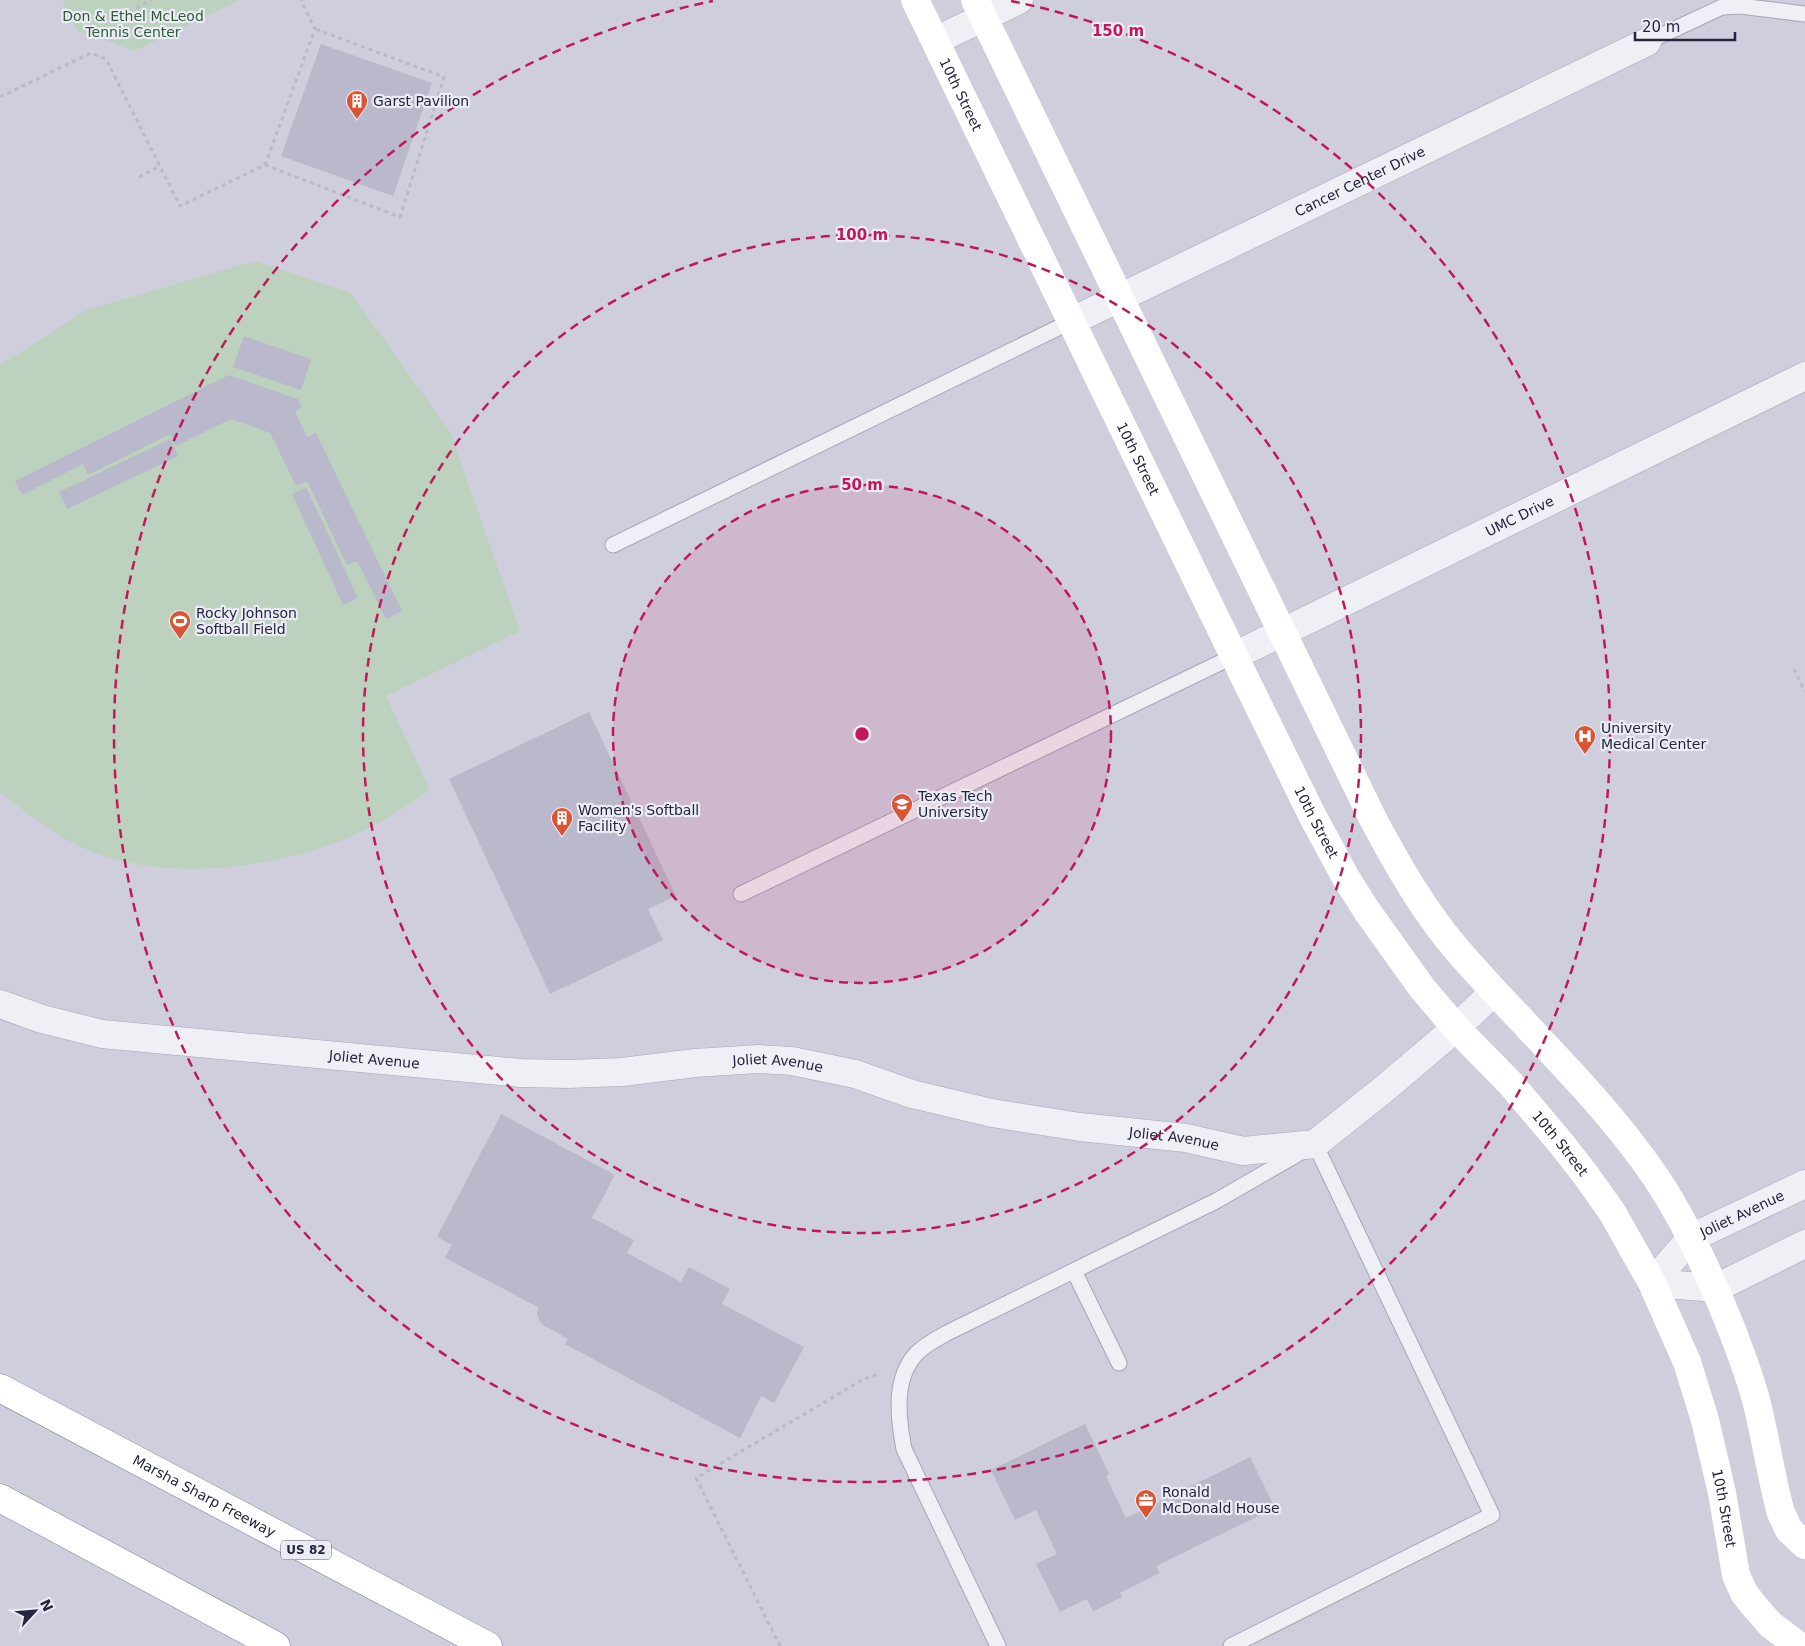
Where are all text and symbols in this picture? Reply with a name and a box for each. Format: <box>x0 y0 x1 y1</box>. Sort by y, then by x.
park label: Don & Ethel McLeod Tennis Center <box>62 8 204 40</box>
scale bar <box>1635 10 1735 42</box>
text: 20 m <box>1642 18 1680 36</box>
text: 150 m <box>1092 22 1144 40</box>
street label: 10th Street <box>936 55 986 134</box>
building icon: Garst Pavilion <box>345 89 369 120</box>
place label: Garst Pavilion <box>373 93 469 109</box>
street label: Cancer Center Drive <box>1292 143 1428 220</box>
text: 100 m <box>836 226 888 244</box>
street label: 10th Street <box>1114 420 1163 498</box>
text: 50 m <box>841 476 883 494</box>
street label: UMC Drive <box>1483 493 1556 539</box>
place label: Rocky Johnson Softball Field <box>196 605 297 637</box>
sports icon: Rocky Johnson Softball Field <box>168 609 192 640</box>
place label: University Medical Center <box>1601 720 1706 752</box>
hospital icon: University Medical Center <box>1573 724 1597 755</box>
centre of rings <box>853 725 871 743</box>
street label: 10th Street <box>1291 783 1342 862</box>
place label: Texas Tech University <box>917 788 993 820</box>
school or university icon: Texas Tech University <box>890 792 914 823</box>
place label: Women's Softball Facility <box>578 802 699 834</box>
building icon: Women's Softball Facility <box>550 806 574 837</box>
street label: Joliet Avenue <box>327 1047 420 1072</box>
street label: Joliet Avenue <box>731 1051 824 1075</box>
street label: 10th Street <box>1529 1108 1592 1180</box>
street label: Joliet Avenue <box>1127 1124 1221 1153</box>
street label: Joliet Avenue <box>1697 1187 1787 1241</box>
street label: Marsha Sharp Freeway <box>130 1452 278 1540</box>
street label: 10th Street <box>1709 1468 1739 1549</box>
place label: Ronald McDonald House <box>1162 1484 1280 1516</box>
office icon: Ronald McDonald House <box>1134 1488 1158 1519</box>
road number: US 82 <box>281 1540 331 1560</box>
north arrow <box>10 1586 60 1636</box>
text: N <box>37 1597 56 1614</box>

